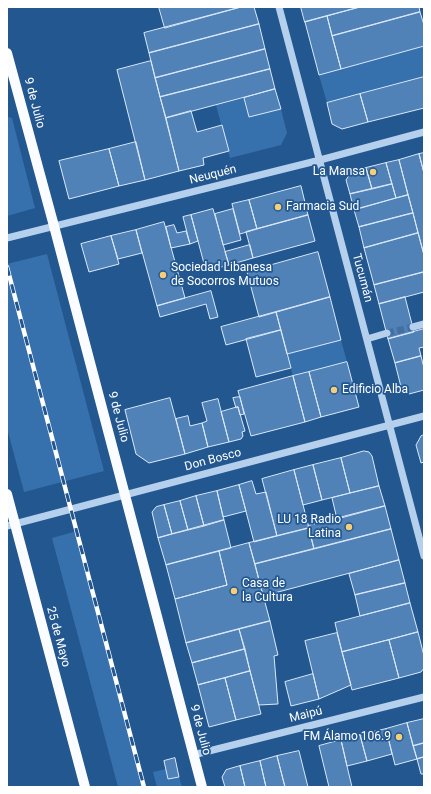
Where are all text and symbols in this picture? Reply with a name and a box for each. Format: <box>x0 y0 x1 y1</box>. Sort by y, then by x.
street label: 9 de Julio <box>20 76 48 130</box>
street label: Neuquén <box>188 162 238 188</box>
place label: La Mansa <box>313 165 365 179</box>
marker: La Mansa <box>368 167 378 177</box>
place label: Farmacia Sud <box>286 200 359 214</box>
marker: Farmacia Sud <box>273 202 283 212</box>
street label: Tucumán <box>349 252 375 304</box>
place label: Sociedad Libanesa de Socorros Mutuos <box>171 261 279 289</box>
marker: Sociedad Libanesa de Socorros Mutuos <box>158 270 168 280</box>
place label: Edificio Alba <box>342 383 408 397</box>
marker: Edificio Alba <box>329 385 339 395</box>
street label: 9 de Julio <box>104 390 132 444</box>
street label: Don Bosco <box>183 446 243 474</box>
place label: LU 18 Radio Latina <box>277 513 341 541</box>
marker: LU 18 Radio Latina <box>344 522 354 532</box>
place label: Casa de la Cultura <box>242 577 293 605</box>
marker: Casa de la Cultura <box>229 586 239 596</box>
street label: 25 de Mayo <box>43 605 73 669</box>
street label: 9 de Julio <box>186 703 214 757</box>
street label: Maipú <box>288 704 324 726</box>
place label: FM Álamo 106.9 <box>303 730 391 744</box>
marker: FM Álamo 106.9 <box>394 732 404 742</box>

